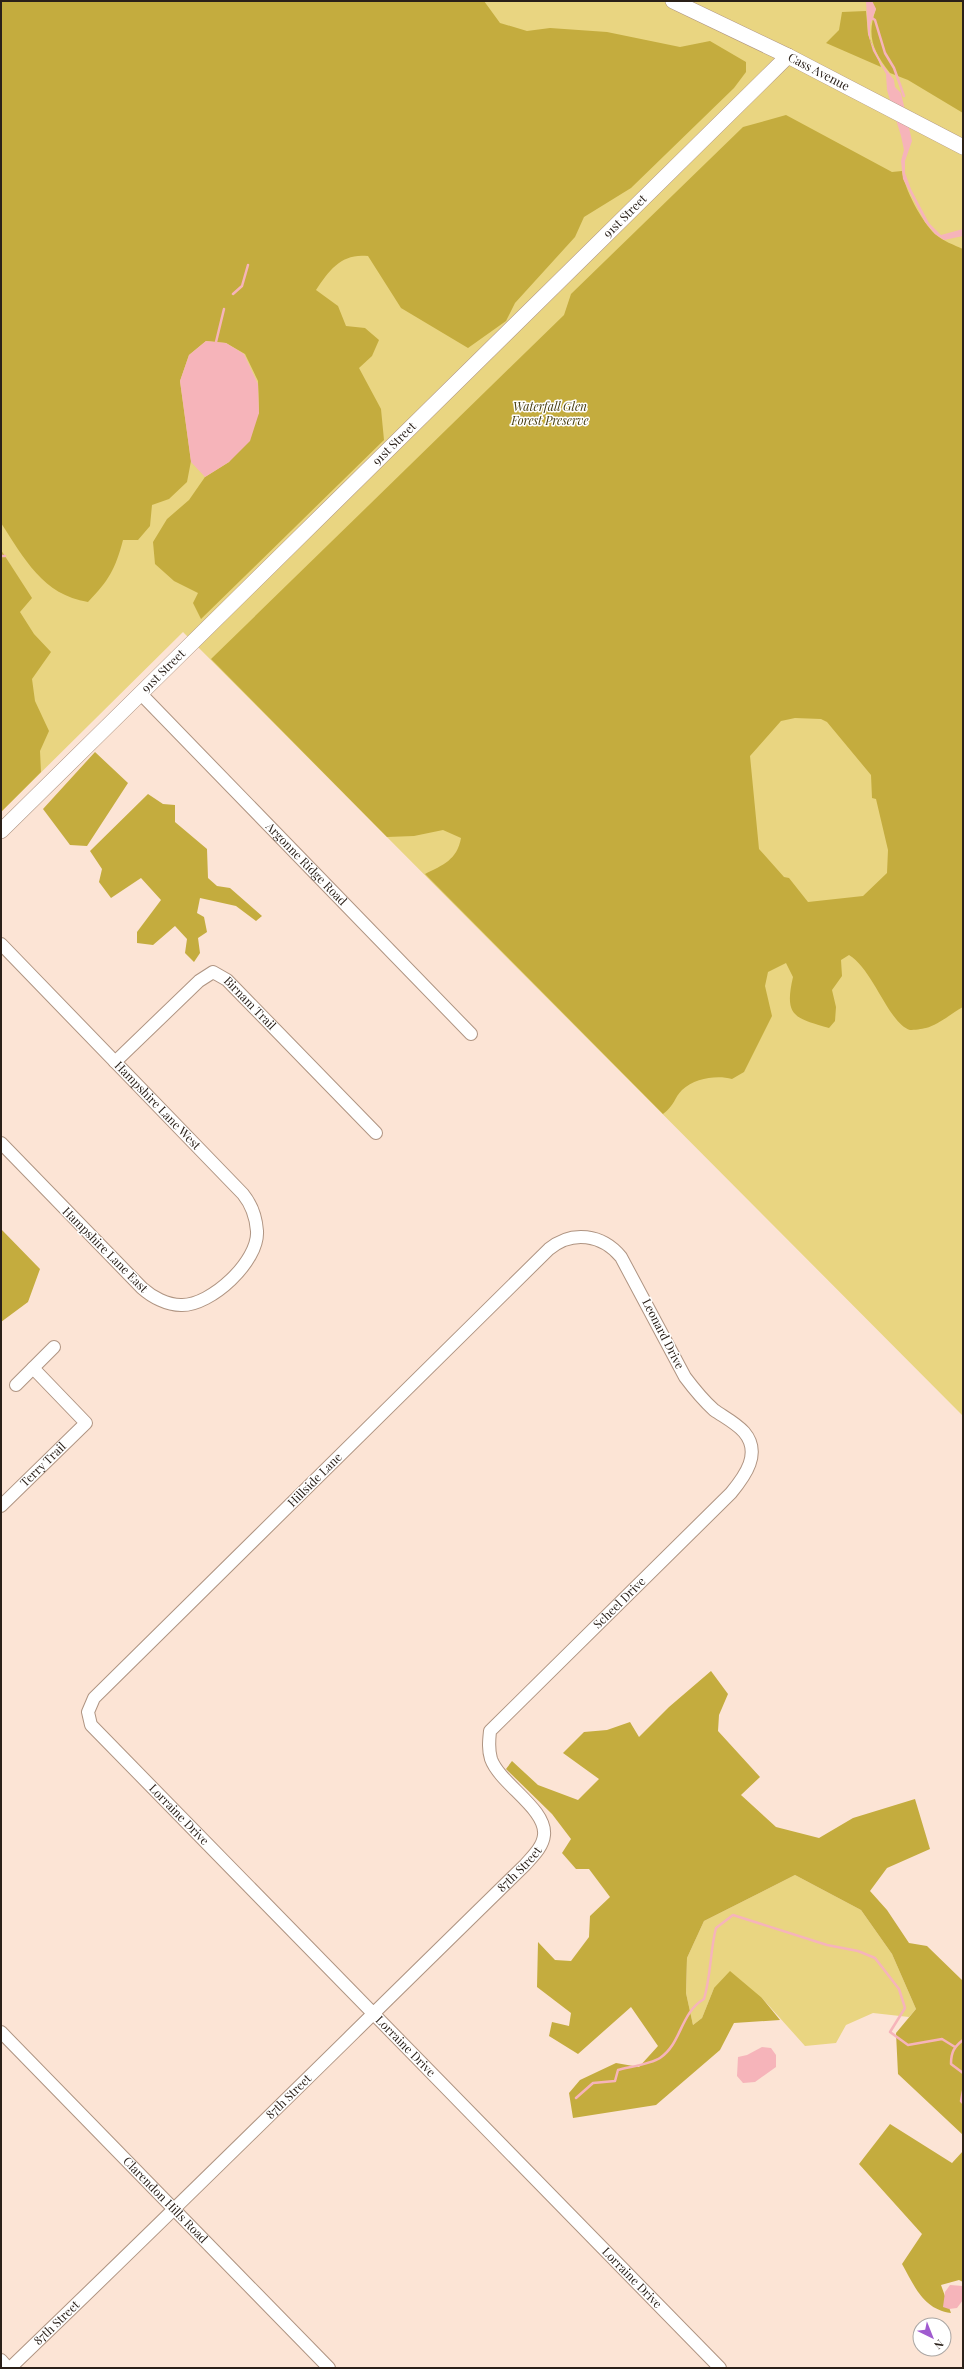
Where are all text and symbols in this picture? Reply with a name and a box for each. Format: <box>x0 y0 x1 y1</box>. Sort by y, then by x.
street label: Cass Avenue <box>786 48 853 94</box>
street label: 91st Street <box>599 190 650 241</box>
park label: Waterfall Glen Forest Preserve <box>510 398 589 428</box>
street label: 91st Street <box>368 417 419 468</box>
street label: 91st Street <box>137 645 189 695</box>
street label: Argonne Ridge Road <box>262 818 351 908</box>
street label: Birnam Trail <box>221 972 280 1033</box>
street label: Hampshire Lane West <box>112 1057 205 1153</box>
street label: Hampshire Lane East <box>59 1203 153 1296</box>
street label: Leonard Drive <box>639 1295 689 1372</box>
street label: Terry Trail <box>16 1438 69 1490</box>
street label: Hillside Lane <box>284 1449 345 1510</box>
street label: Scheel Drive <box>589 1573 648 1632</box>
street label: Lorraine Drive <box>146 1780 213 1848</box>
street label: 87th Street <box>493 1842 545 1895</box>
street label: Lorraine Drive <box>373 2012 440 2080</box>
street label: 87th Street <box>262 2070 315 2122</box>
street label: Clarendon Hills Road <box>120 2153 212 2246</box>
street label: Lorraine Drive <box>599 2243 666 2311</box>
street label: 87th Street <box>30 2296 83 2348</box>
north arrow <box>912 2317 952 2357</box>
text: N <box>931 2336 947 2353</box>

